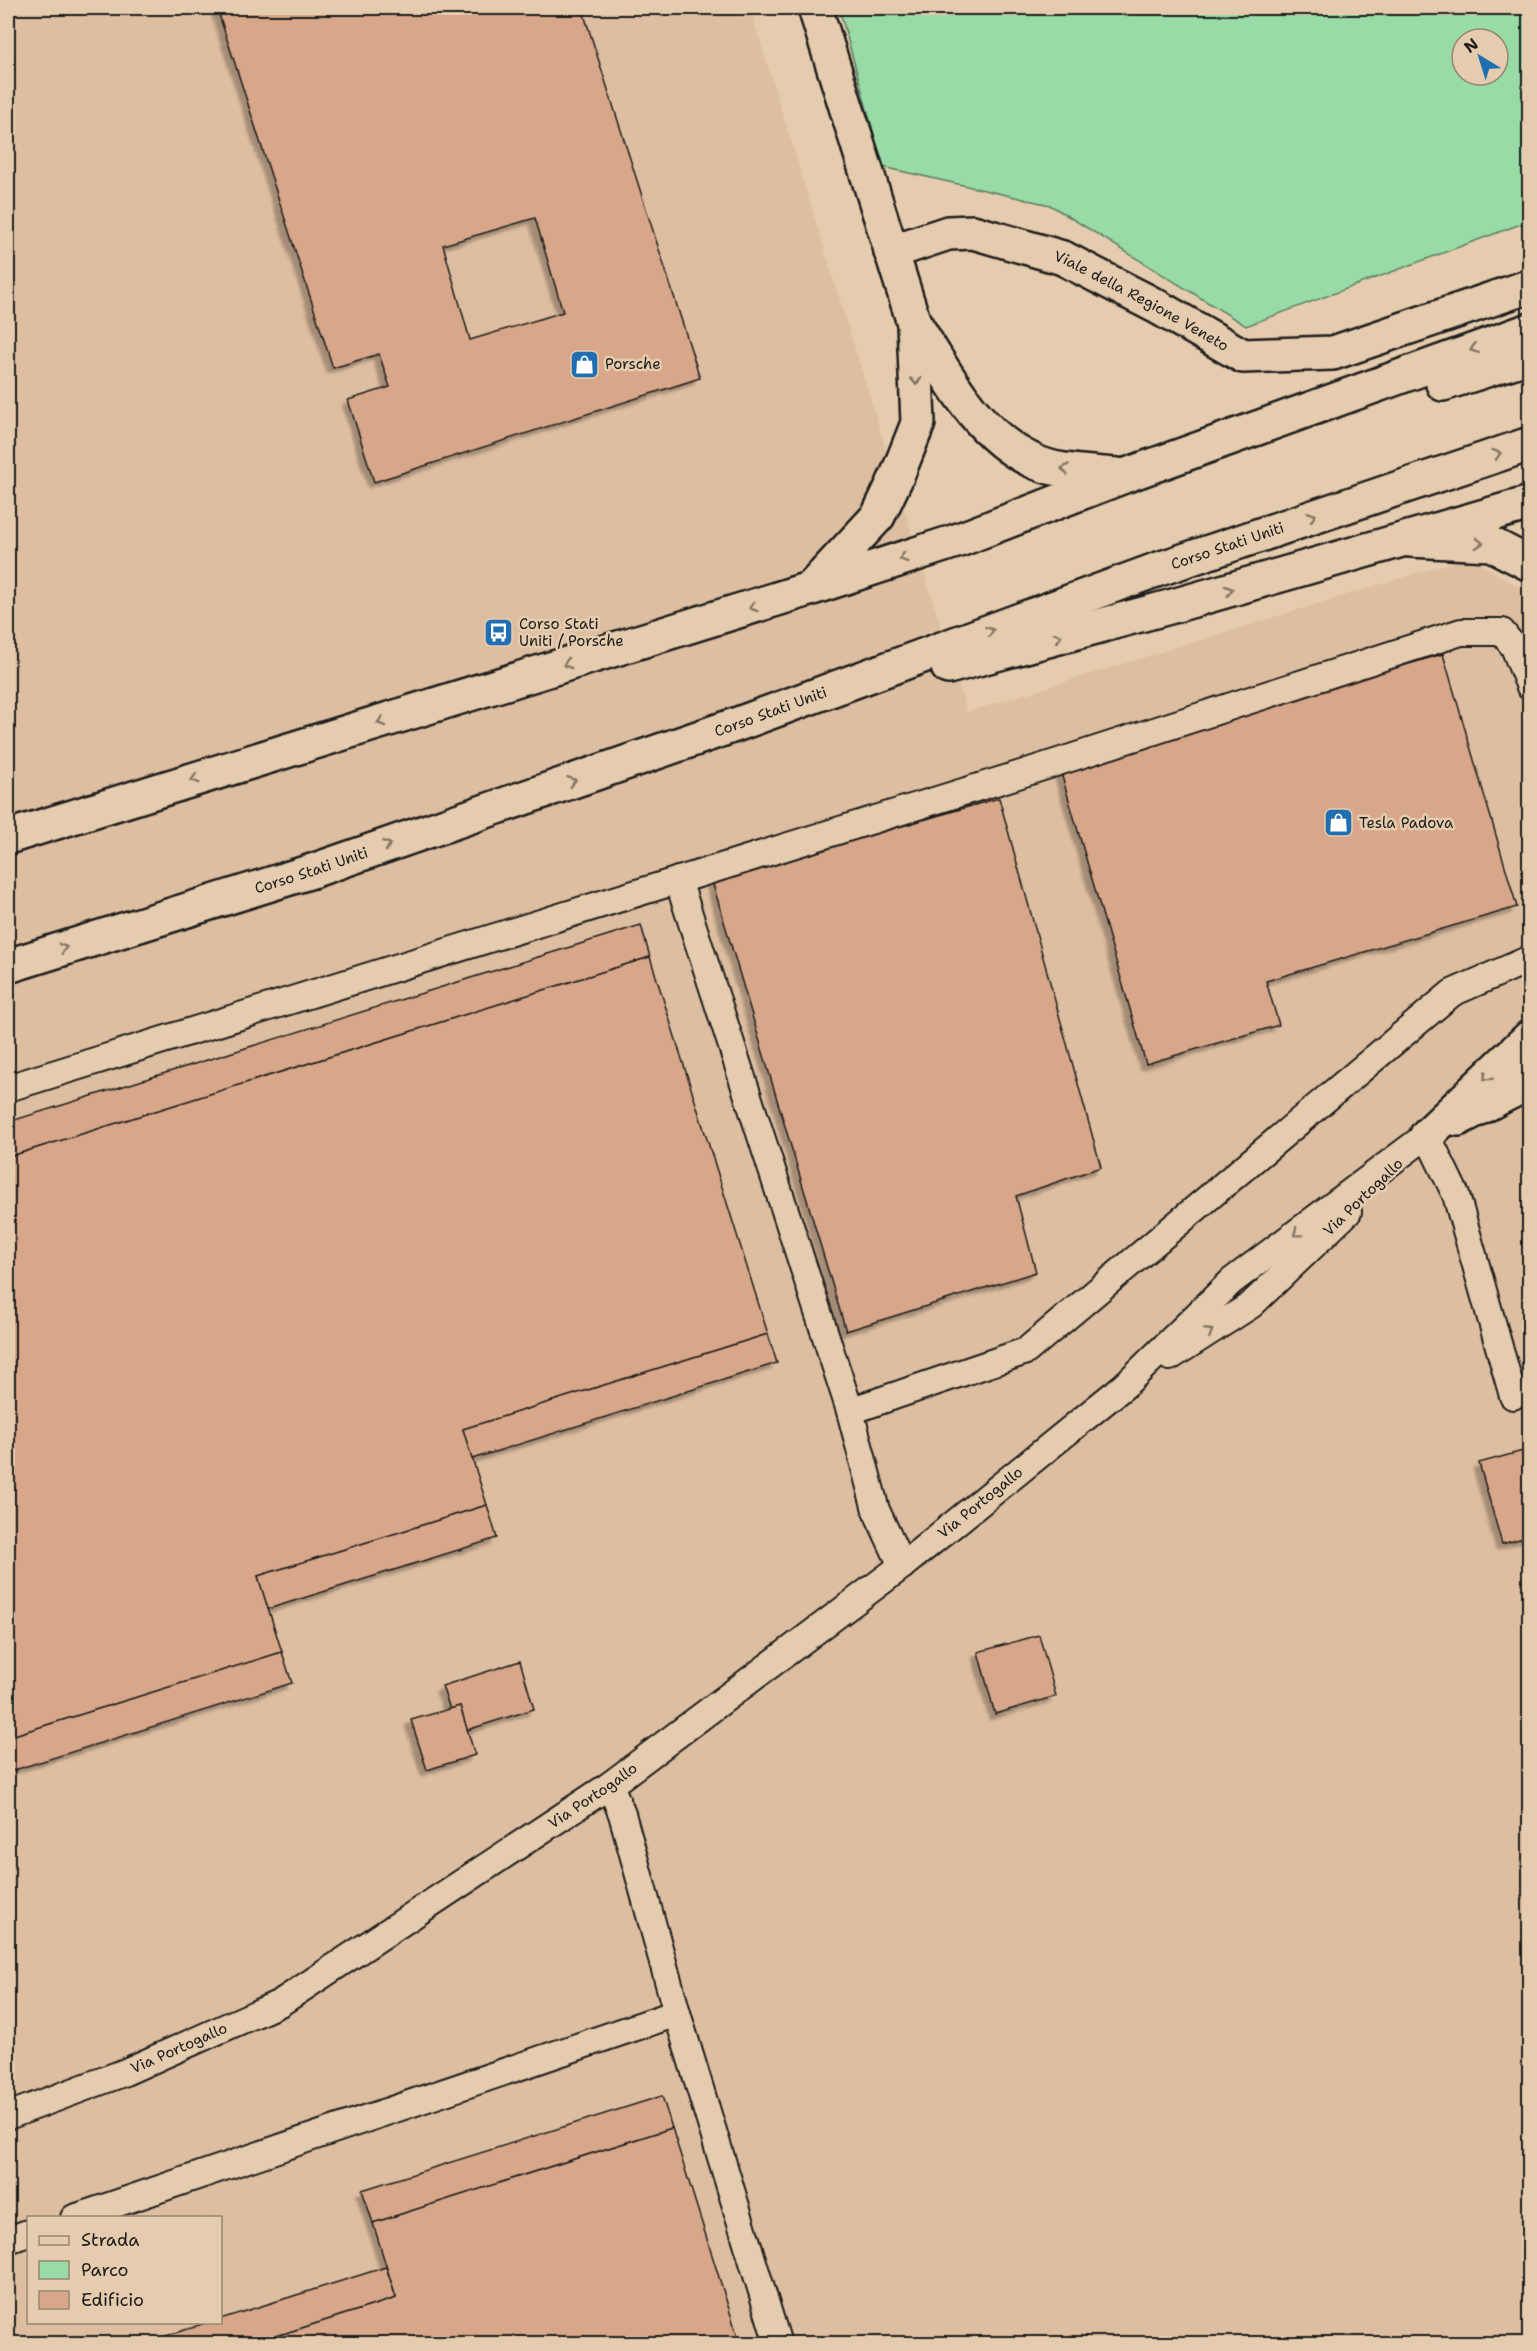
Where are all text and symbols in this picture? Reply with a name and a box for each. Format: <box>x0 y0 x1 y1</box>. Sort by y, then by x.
north arrow <box>1450 27 1510 87</box>
text: N <box>1460 33 1483 58</box>
street label: Viale della Regione Veneto <box>1052 246 1232 356</box>
one-way arrow <box>1470 342 1480 355</box>
shop icon: Porsche <box>568 348 600 380</box>
place label: Porsche <box>605 354 661 374</box>
one-way arrow <box>910 377 923 386</box>
one-way arrow <box>1491 449 1502 462</box>
one-way arrow <box>1061 464 1070 476</box>
one-way arrow <box>1306 511 1317 523</box>
street label: Corso Stati Uniti <box>1168 518 1287 574</box>
one-way arrow <box>1474 537 1483 550</box>
one-way arrow <box>898 551 909 563</box>
one-way arrow <box>1224 584 1234 597</box>
one-way arrow <box>748 599 759 612</box>
place label: Corso Stati Uniti / Porsche <box>519 614 624 651</box>
bus stop icon: Corso Stati Uniti / Porsche <box>482 617 514 649</box>
one-way arrow <box>984 626 995 638</box>
one-way arrow <box>1052 632 1063 644</box>
one-way arrow <box>562 657 573 669</box>
street label: Corso Stati Uniti <box>712 682 830 741</box>
one-way arrow <box>376 715 387 727</box>
one-way arrow <box>190 772 201 785</box>
one-way arrow <box>566 776 577 789</box>
shop icon: Tesla Padova <box>1322 807 1354 839</box>
place label: Tesla Padova <box>1359 813 1454 833</box>
one-way arrow <box>381 839 392 852</box>
street label: Corso Stati Uniti <box>252 842 371 898</box>
one-way arrow <box>57 943 68 956</box>
one-way arrow <box>1483 1070 1493 1081</box>
street label: Via Portogallo <box>1319 1154 1407 1240</box>
one-way arrow <box>1292 1226 1303 1237</box>
one-way arrow <box>1202 1328 1213 1339</box>
street label: Via Portogallo <box>934 1462 1027 1543</box>
street label: Via Portogallo <box>544 1758 641 1833</box>
street label: Via Portogallo <box>127 2018 230 2078</box>
legend <box>27 2216 222 2324</box>
text: Strada <box>81 2228 140 2252</box>
text: Parco <box>81 2258 129 2282</box>
text: Edificio <box>81 2288 144 2312</box>

